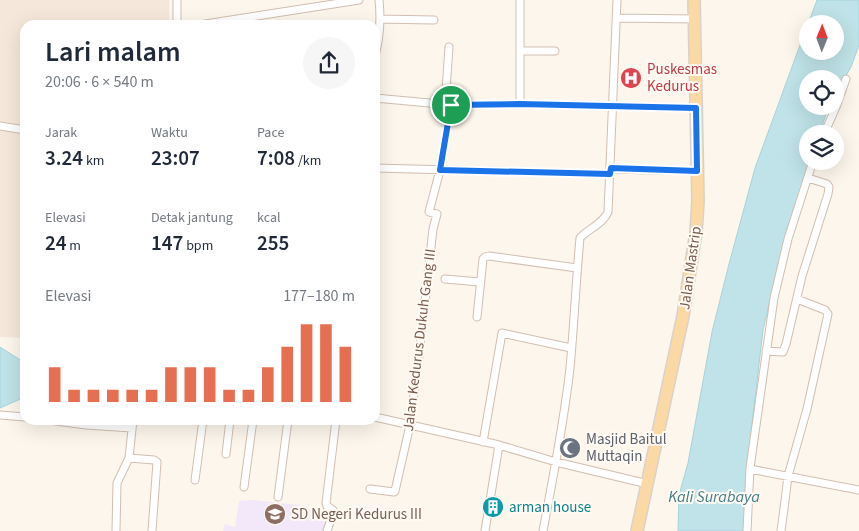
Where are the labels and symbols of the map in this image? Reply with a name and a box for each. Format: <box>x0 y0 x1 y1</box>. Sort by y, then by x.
north arrow <box>799 15 844 60</box>
place label: Puskesmas Kedurus <box>647 59 717 97</box>
hospital icon: Puskesmas Kedurus <box>619 66 643 90</box>
pin <box>430 84 472 126</box>
street label: Jalan Mastrip <box>674 225 707 311</box>
street label: Jalan Kedurus Dukuh Gang III <box>398 248 441 433</box>
place label: Masjid Baitul Muttaqin <box>586 429 667 467</box>
mosque icon: Masjid Baitul Muttaqin <box>558 436 582 460</box>
water label: Kali Surabaya <box>668 486 760 508</box>
building icon: arman house <box>481 495 505 519</box>
place label: arman house <box>509 497 591 518</box>
school or university icon: SD Negeri Kedurus III <box>263 502 287 526</box>
place label: SD Negeri Kedurus III <box>291 504 422 525</box>

